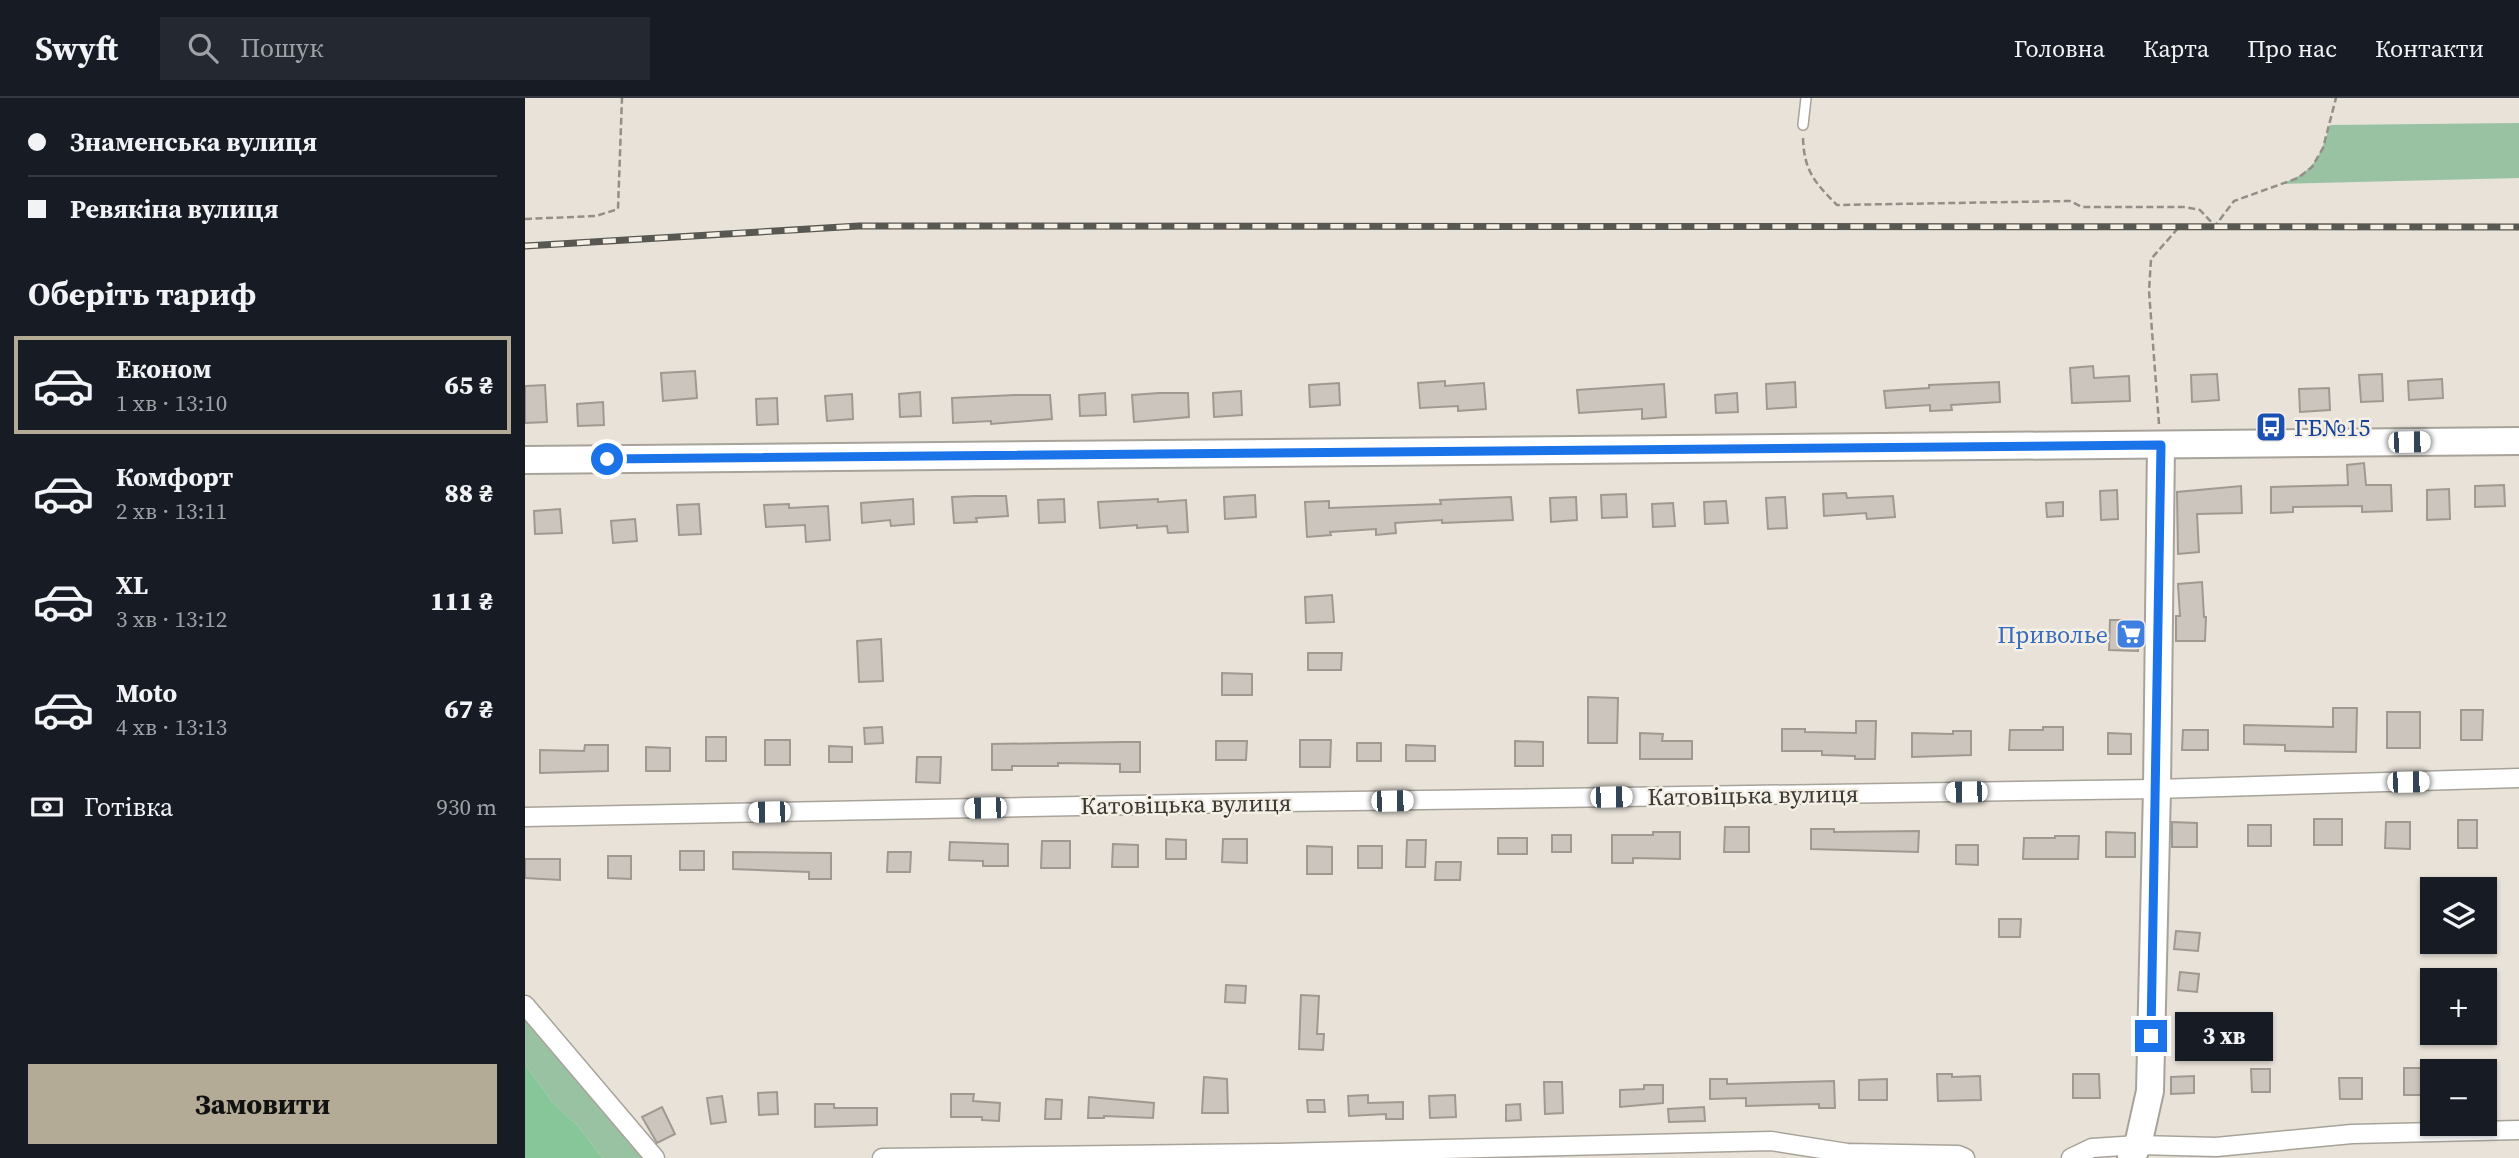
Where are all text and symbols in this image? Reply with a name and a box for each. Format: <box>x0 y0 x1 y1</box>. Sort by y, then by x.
search box <box>160 17 650 80</box>
text: Swyft <box>35 26 118 71</box>
icon: search <box>184 29 222 67</box>
text: Пошук <box>240 30 324 66</box>
text: Головна <box>2014 32 2105 65</box>
text: Карта <box>2143 32 2209 65</box>
text: Про нас <box>2247 32 2337 65</box>
text: Контакти <box>2375 32 2484 65</box>
text: Знаменська вулиця <box>70 124 317 160</box>
text: Ревякіна вулиця <box>70 191 279 227</box>
text: Оберіть тариф <box>28 272 256 316</box>
text: Економ <box>116 351 212 387</box>
icon: car <box>32 354 95 417</box>
text: 65 ₴ <box>445 367 493 403</box>
text: 1 хв · 13:10 <box>116 387 227 419</box>
bus stop icon: ГБ№15 <box>2254 410 2288 444</box>
place label: ГБ№15 <box>2294 411 2371 444</box>
car <box>2388 431 2431 453</box>
route start <box>591 443 623 475</box>
text: Комфорт <box>116 459 233 495</box>
icon: car <box>32 462 95 525</box>
text: 88 ₴ <box>445 475 493 511</box>
text: 2 хв · 13:11 <box>116 495 227 527</box>
text: XL <box>116 567 148 603</box>
icon: car <box>32 570 95 633</box>
text: 111 ₴ <box>430 583 493 619</box>
text: 3 хв · 13:12 <box>116 603 227 635</box>
supermarket icon: Приволье <box>2114 617 2148 651</box>
place label: Приволье <box>1997 618 2108 651</box>
text: Moto <box>116 675 177 711</box>
icon: car <box>32 678 95 741</box>
text: 67 ₴ <box>445 691 493 727</box>
text: 4 хв · 13:13 <box>116 711 227 743</box>
car <box>2387 771 2430 793</box>
street label: Катовіцька вулиця <box>1647 777 1859 813</box>
car <box>1945 781 1988 803</box>
street label: Катовіцька вулиця <box>1080 786 1292 822</box>
car <box>1590 786 1633 808</box>
icon: cash <box>28 788 66 826</box>
text: Готівка <box>84 789 173 825</box>
car <box>1371 790 1414 812</box>
text: 930 m <box>436 791 497 823</box>
car <box>964 797 1007 819</box>
car <box>748 801 791 823</box>
map controls <box>2420 877 2497 1136</box>
button: layers <box>2420 877 2497 954</box>
button: + <box>2420 968 2497 1045</box>
callout: 3 хв <box>2175 1012 2273 1060</box>
route end <box>2135 1020 2167 1052</box>
text: 3 хв <box>2202 1020 2246 1052</box>
button: − <box>2420 1059 2497 1136</box>
button: Замовити <box>28 1064 497 1144</box>

